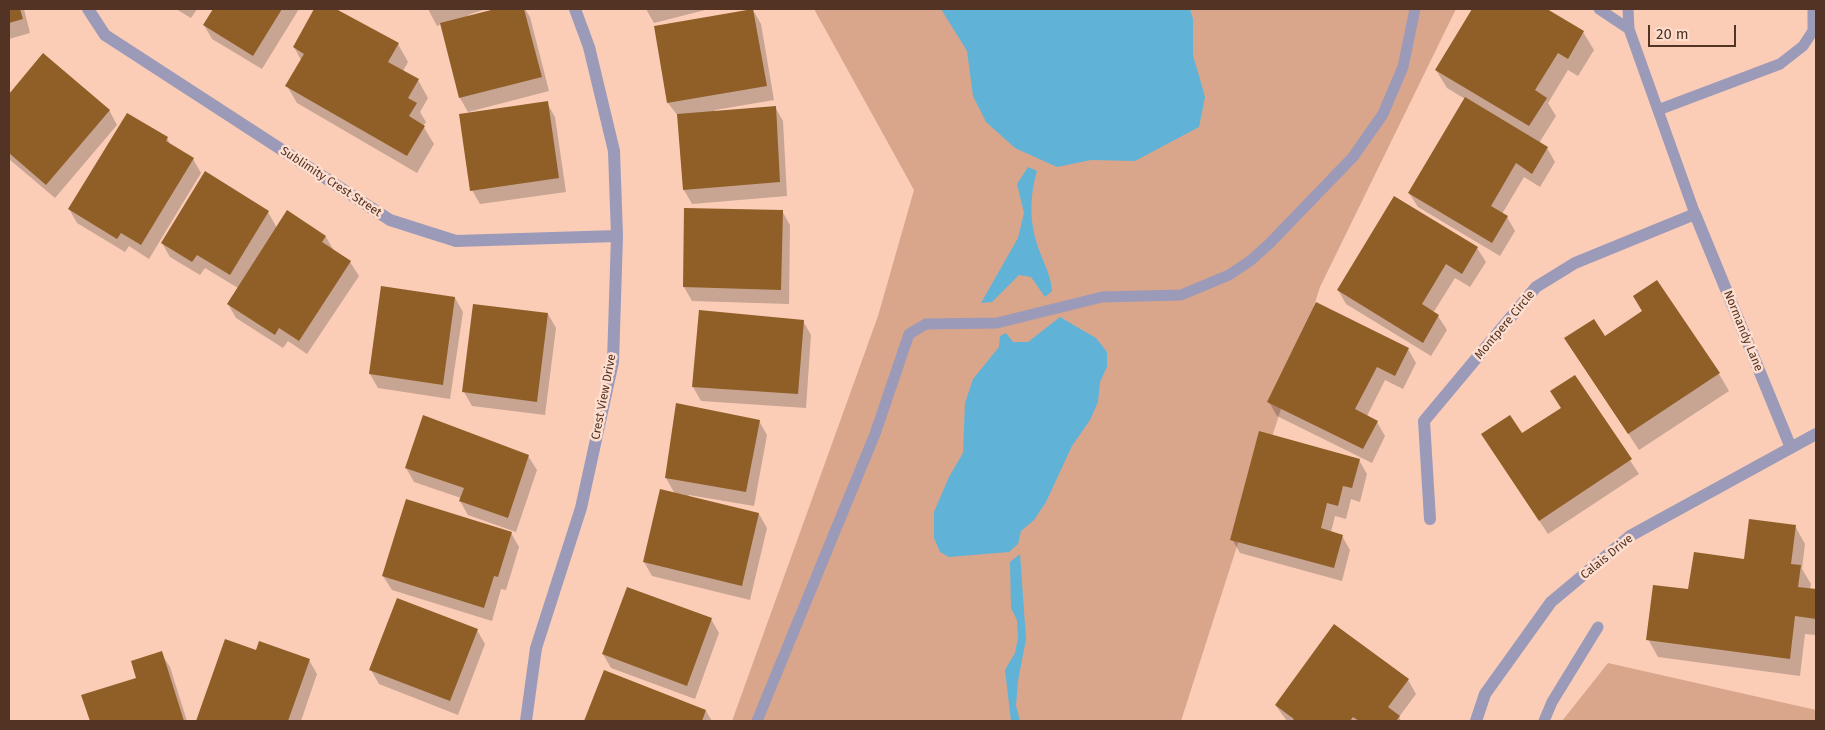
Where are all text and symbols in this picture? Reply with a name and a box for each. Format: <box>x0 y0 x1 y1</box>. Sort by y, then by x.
scale bar <box>1650 15 1738 47</box>
text: 20 m <box>1656 25 1689 43</box>
street label: Sublimity Crest Street <box>278 144 384 220</box>
street label: Montpere Circle <box>1472 288 1538 362</box>
street label: Normandy Lane <box>1720 288 1766 374</box>
street label: Crest View Drive <box>589 353 619 441</box>
street label: Calais Drive <box>1578 531 1636 583</box>

